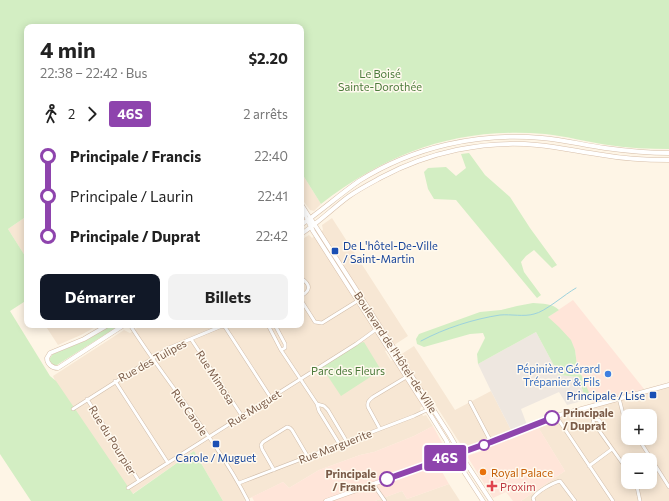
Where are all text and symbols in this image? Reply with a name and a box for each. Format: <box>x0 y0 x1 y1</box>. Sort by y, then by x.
text: 4 min <box>40 36 96 63</box>
text: $2.20 <box>248 49 288 67</box>
text: 22:38 – 22:42 · Bus <box>40 65 147 81</box>
park label: Le Boisé Sainte-Dorothée <box>338 67 422 93</box>
icon: walk <box>40 103 62 125</box>
icon: forward <box>81 103 103 125</box>
text: 46S <box>117 105 143 122</box>
text: 2 <box>68 106 75 122</box>
text: 2 arrêts <box>243 106 288 122</box>
text: Principale / Francis <box>70 147 201 165</box>
text: 22:40 <box>254 148 288 164</box>
text: Principale / Laurin <box>70 187 193 205</box>
text: 22:41 <box>258 188 288 204</box>
text: Principale / Duprat <box>70 227 200 245</box>
text: 22:42 <box>256 228 288 244</box>
place label: De L'hôtel-De-Ville / Saint-Martin <box>343 239 438 265</box>
marker: De L'hôtel-De-Ville / Saint-Martin <box>330 246 340 256</box>
button: Démarrer <box>40 274 160 320</box>
button: Billets <box>168 274 288 320</box>
street label: Boulevard de l'Hôtel-de-Ville <box>352 289 440 415</box>
street label: Rue des Tulipes <box>116 336 188 384</box>
street label: Rue Mimosa <box>194 348 238 406</box>
place label: Pépinière Gérard Trépanier & Fils <box>517 362 600 388</box>
park label: Parc des Fleurs <box>311 364 385 377</box>
marker: Pépinière Gérard Trépanier & Fils <box>603 369 613 379</box>
street label: Rue Carole <box>169 386 211 438</box>
street label: Rue Muguet <box>225 386 283 430</box>
place label: Principale / Lise <box>566 389 645 402</box>
marker: Principale / Lise <box>648 390 658 400</box>
street label: Rue du Pourpier <box>86 403 140 478</box>
place label: Principale / Duprat <box>563 406 614 432</box>
map controls <box>621 409 657 489</box>
button: + <box>621 409 657 445</box>
marker: Principale / Duprat <box>544 410 560 426</box>
street label: Rue Marguerite <box>297 426 374 466</box>
marker: Carole / Muguet <box>211 439 221 449</box>
unlabelled marker <box>478 439 490 451</box>
line badge: 46S <box>422 445 468 471</box>
text: 46S <box>432 449 458 466</box>
place label: Carole / Muguet <box>176 451 257 464</box>
button: − <box>621 453 657 489</box>
place label: Royal Palace <box>491 466 553 479</box>
place label: Principale / Francis <box>325 467 376 493</box>
marker: Royal Palace <box>478 467 488 477</box>
marker: Principale / Francis <box>379 471 395 487</box>
place label: Proxim <box>500 480 536 493</box>
marker: Proxim <box>487 481 497 491</box>

